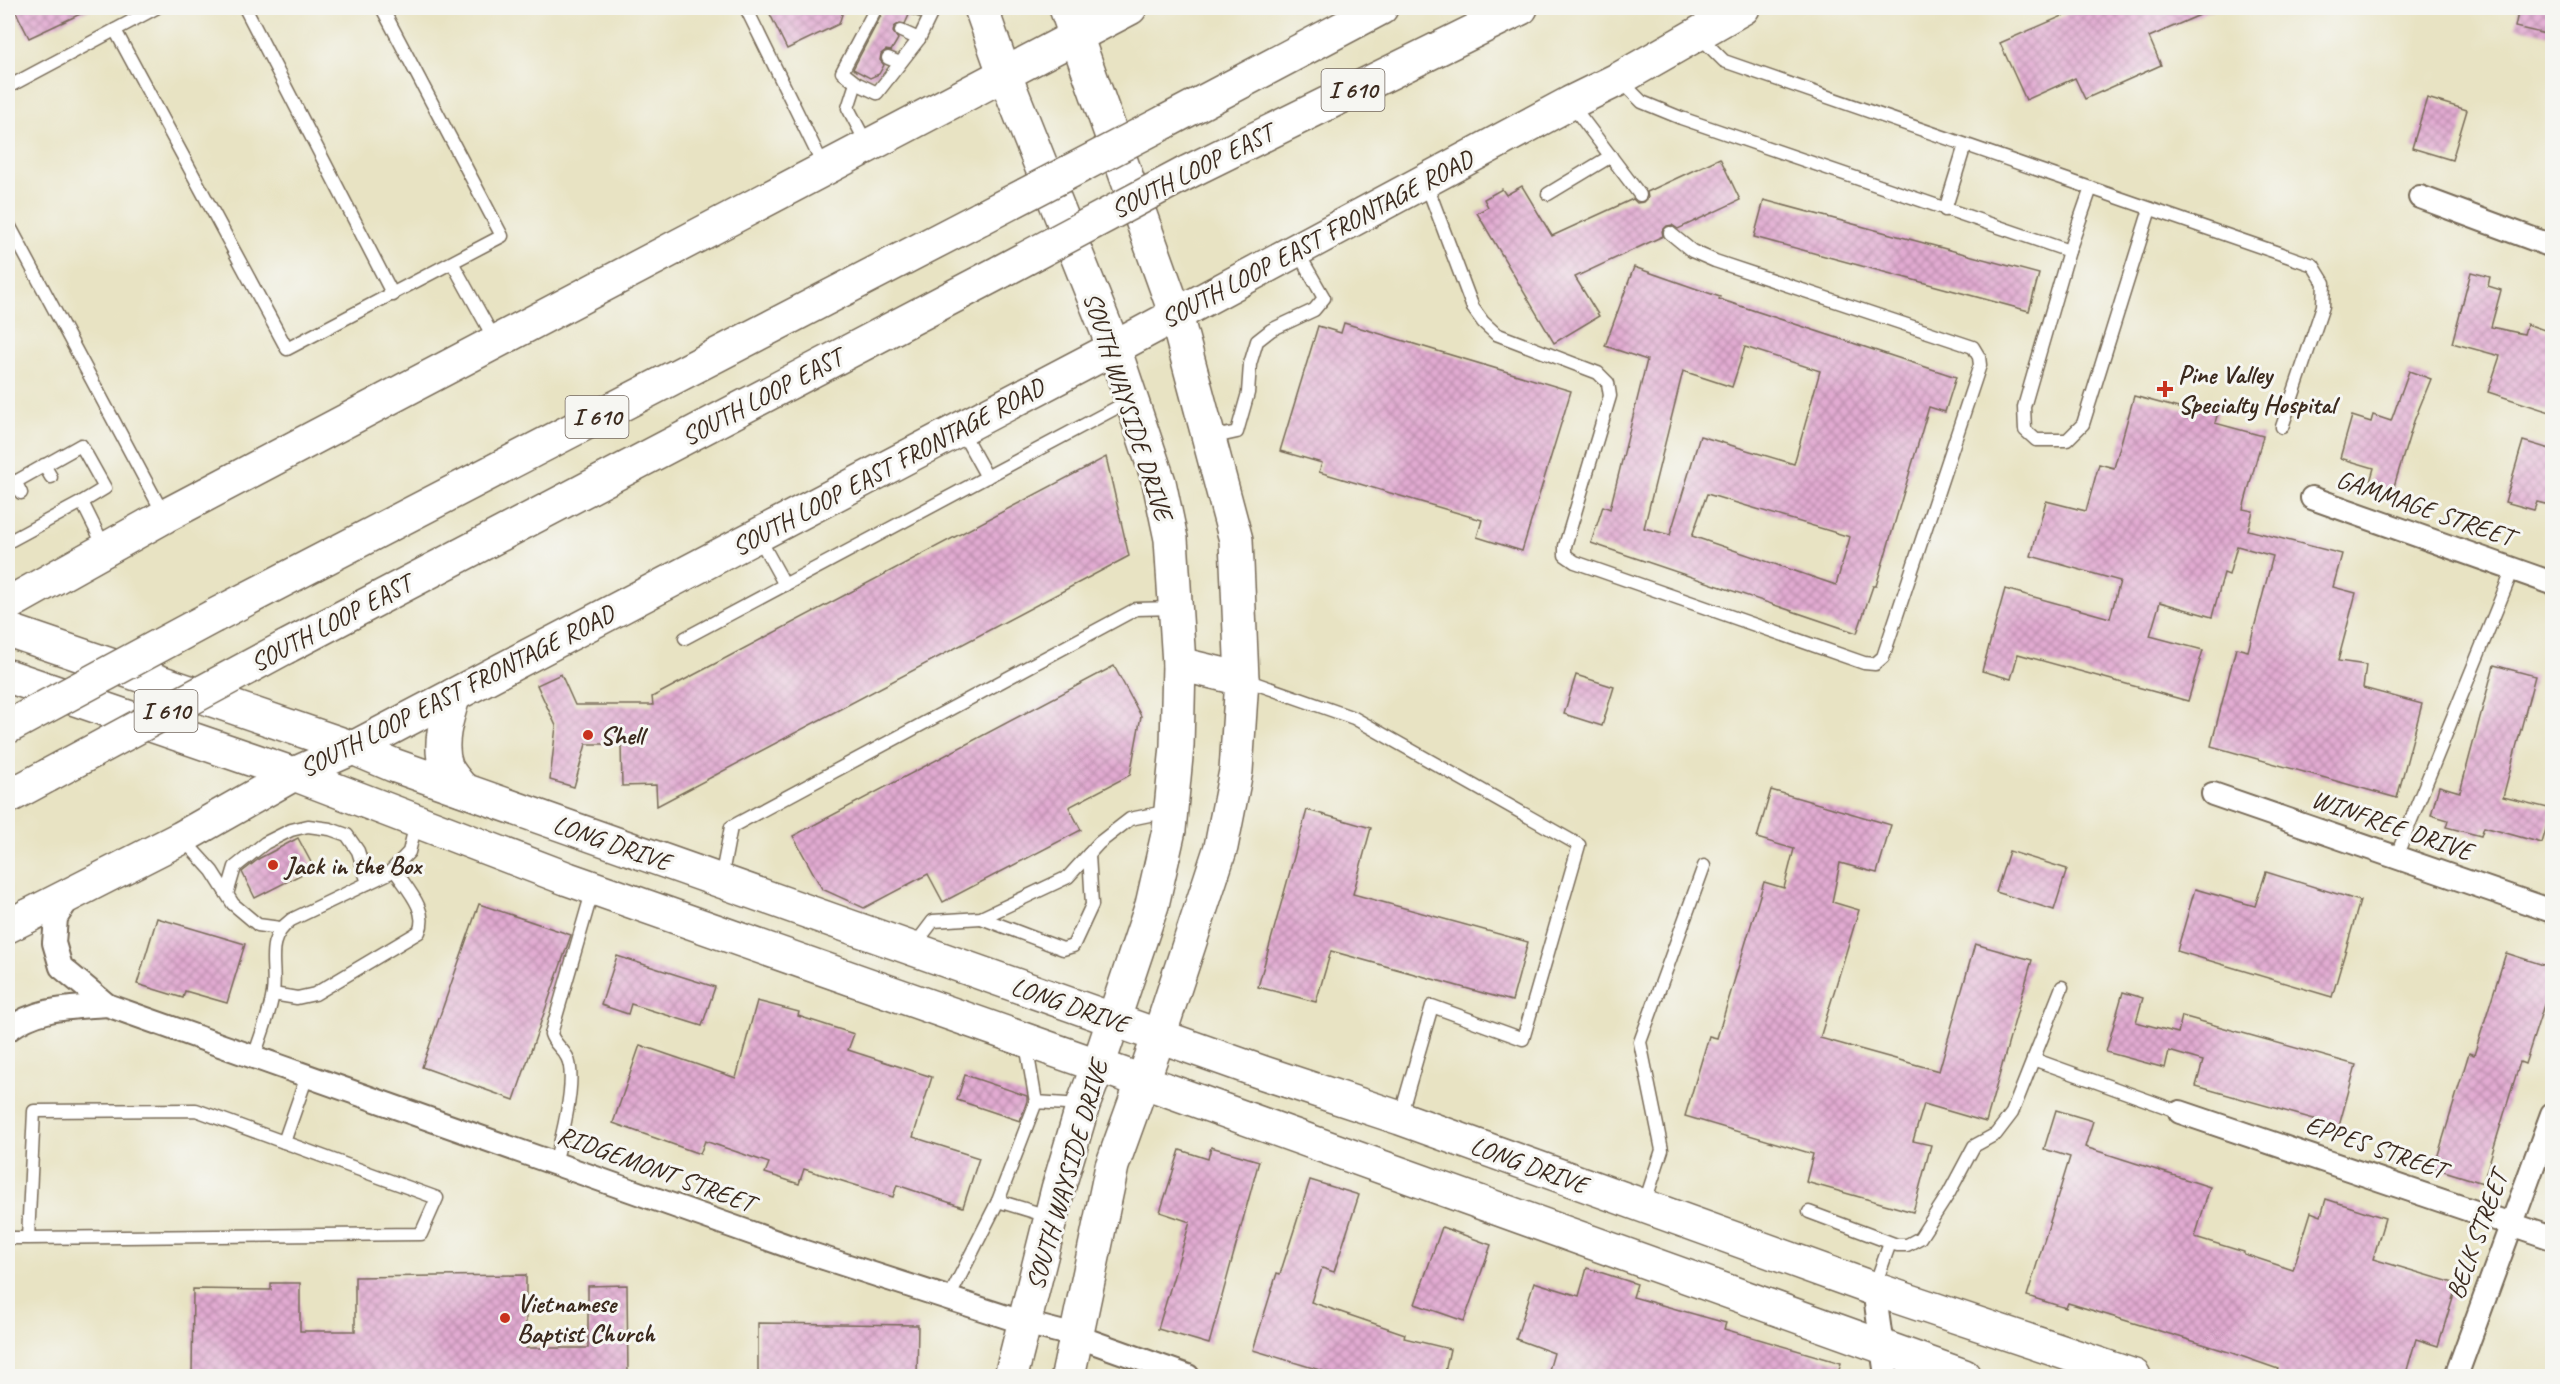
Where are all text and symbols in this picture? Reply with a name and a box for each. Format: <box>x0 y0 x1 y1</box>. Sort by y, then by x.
road number: I 610 <box>1322 69 1384 111</box>
street label: SOUTH LOOP EAST <box>1105 114 1283 226</box>
street label: SOUTH LOOP EAST FRONTAGE ROAD <box>1155 142 1480 335</box>
street label: SOUTH WAYSIDE DRIVE <box>1076 288 1181 527</box>
street label: SOUTH LOOP EAST <box>676 338 853 453</box>
place label: Pine Valley Specialty Hospital <box>2178 358 2341 421</box>
street label: SOUTH LOOP EAST FRONTAGE ROAD <box>726 370 1051 563</box>
marker: Pine Valley Specialty Hospital <box>2156 380 2174 398</box>
road number: I 610 <box>566 396 628 438</box>
street label: GAMMAGE STREET <box>2332 462 2524 556</box>
street label: SOUTH LOOP EAST <box>245 564 422 679</box>
street label: SOUTH LOOP EAST FRONTAGE ROAD <box>294 596 622 785</box>
road number: I 610 <box>134 690 198 732</box>
place label: Shell <box>600 719 649 752</box>
marker: Shell <box>581 728 595 742</box>
street label: WINFREE DRIVE <box>2307 782 2480 869</box>
street label: LONG DRIVE <box>549 808 679 880</box>
place label: Jack in the Box <box>283 849 423 882</box>
marker: Jack in the Box <box>266 858 280 872</box>
street label: LONG DRIVE <box>1007 970 1137 1042</box>
street label: SOUTH WAYSIDE DRIVE <box>1018 1053 1116 1294</box>
street label: EPPES STREET <box>2301 1108 2455 1188</box>
street label: RIDGEMONT STREET <box>553 1118 764 1222</box>
street label: LONG DRIVE <box>1466 1129 1595 1203</box>
street label: BELK STREET <box>2439 1162 2517 1304</box>
place label: Vietnamese Baptist Church <box>517 1287 656 1350</box>
marker: Vietnamese Baptist Church <box>498 1311 512 1325</box>

